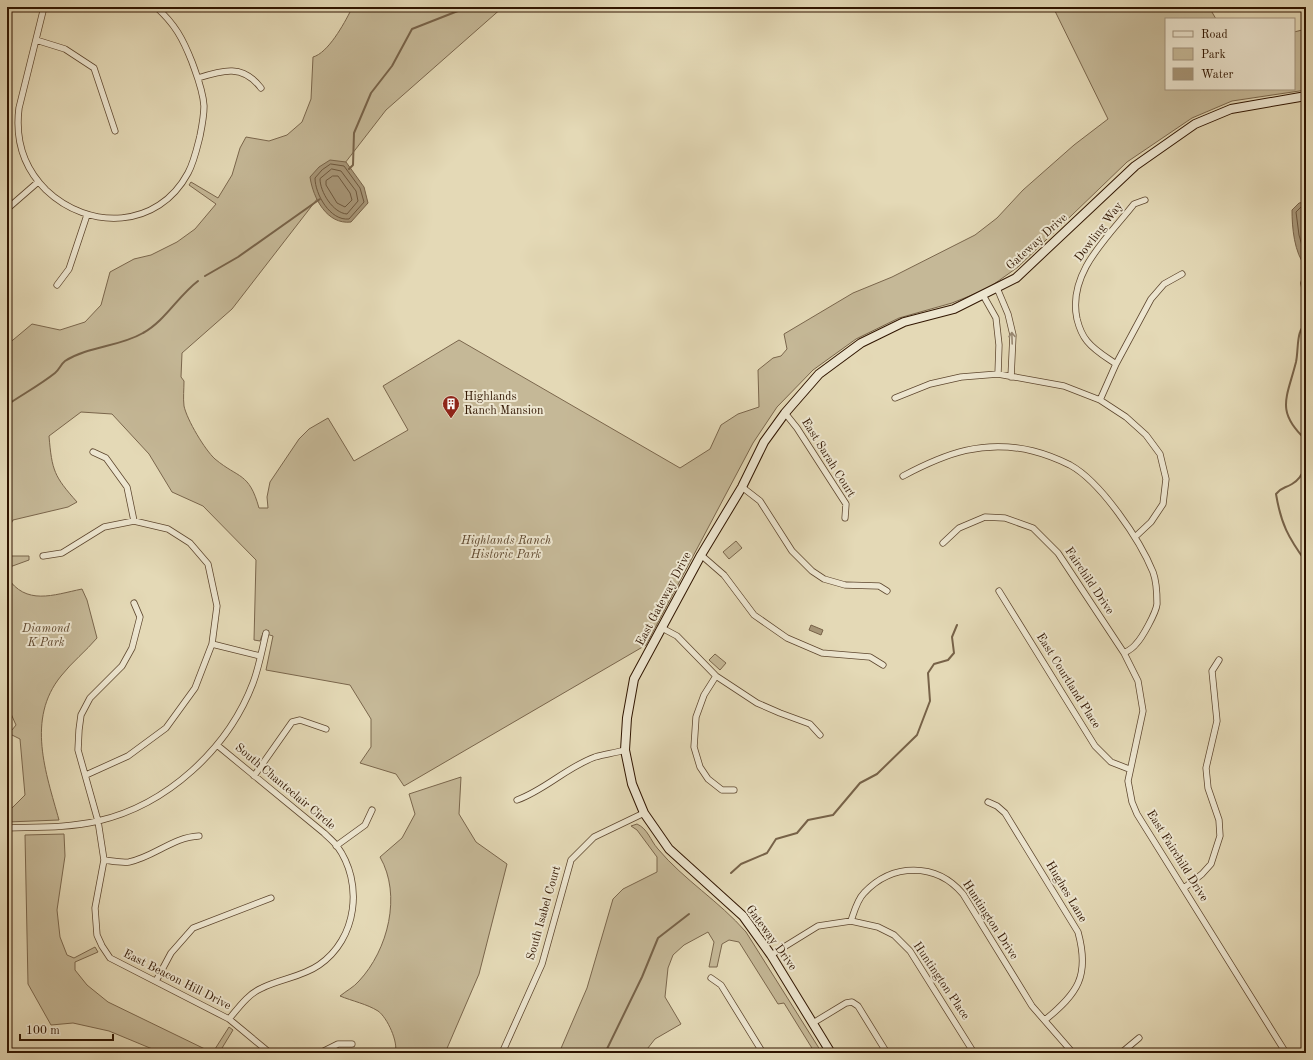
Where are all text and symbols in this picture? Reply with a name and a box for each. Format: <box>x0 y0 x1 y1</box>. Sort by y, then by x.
legend <box>1165 18 1295 90</box>
text: Road <box>1201 29 1228 41</box>
text: Park <box>1201 49 1226 61</box>
text: Water <box>1201 69 1234 81</box>
street label: Dowling Way <box>1073 199 1126 264</box>
street label: Gateway Drive <box>1004 211 1070 272</box>
one-way arrow <box>1008 332 1016 345</box>
place label: Highlands Ranch Mansion <box>464 391 544 417</box>
building icon: Highlands Ranch Mansion <box>441 394 461 419</box>
street label: East Sarah Court <box>799 416 857 500</box>
park label: Highlands Ranch Historic Park <box>460 535 551 561</box>
street label: Fairchild Drive <box>1062 545 1116 617</box>
street label: East Gateway Drive <box>634 550 694 648</box>
park label: Diamond K Park <box>21 623 71 649</box>
street label: East Courtland Place <box>1034 631 1102 731</box>
street label: South Chanteclair Circle <box>233 742 338 833</box>
street label: East Fairchild Drive <box>1144 808 1210 904</box>
street label: Hughes Lane <box>1043 859 1089 925</box>
street label: South Isabel Court <box>525 864 563 962</box>
street label: Huntington Drive <box>960 878 1020 962</box>
street label: Gateway Drive <box>743 903 799 973</box>
street label: Huntington Place <box>911 940 972 1022</box>
street label: East Beacon Hill Drive <box>121 948 233 1013</box>
scale bar <box>20 1016 113 1042</box>
text: 100 m <box>26 1025 60 1037</box>

